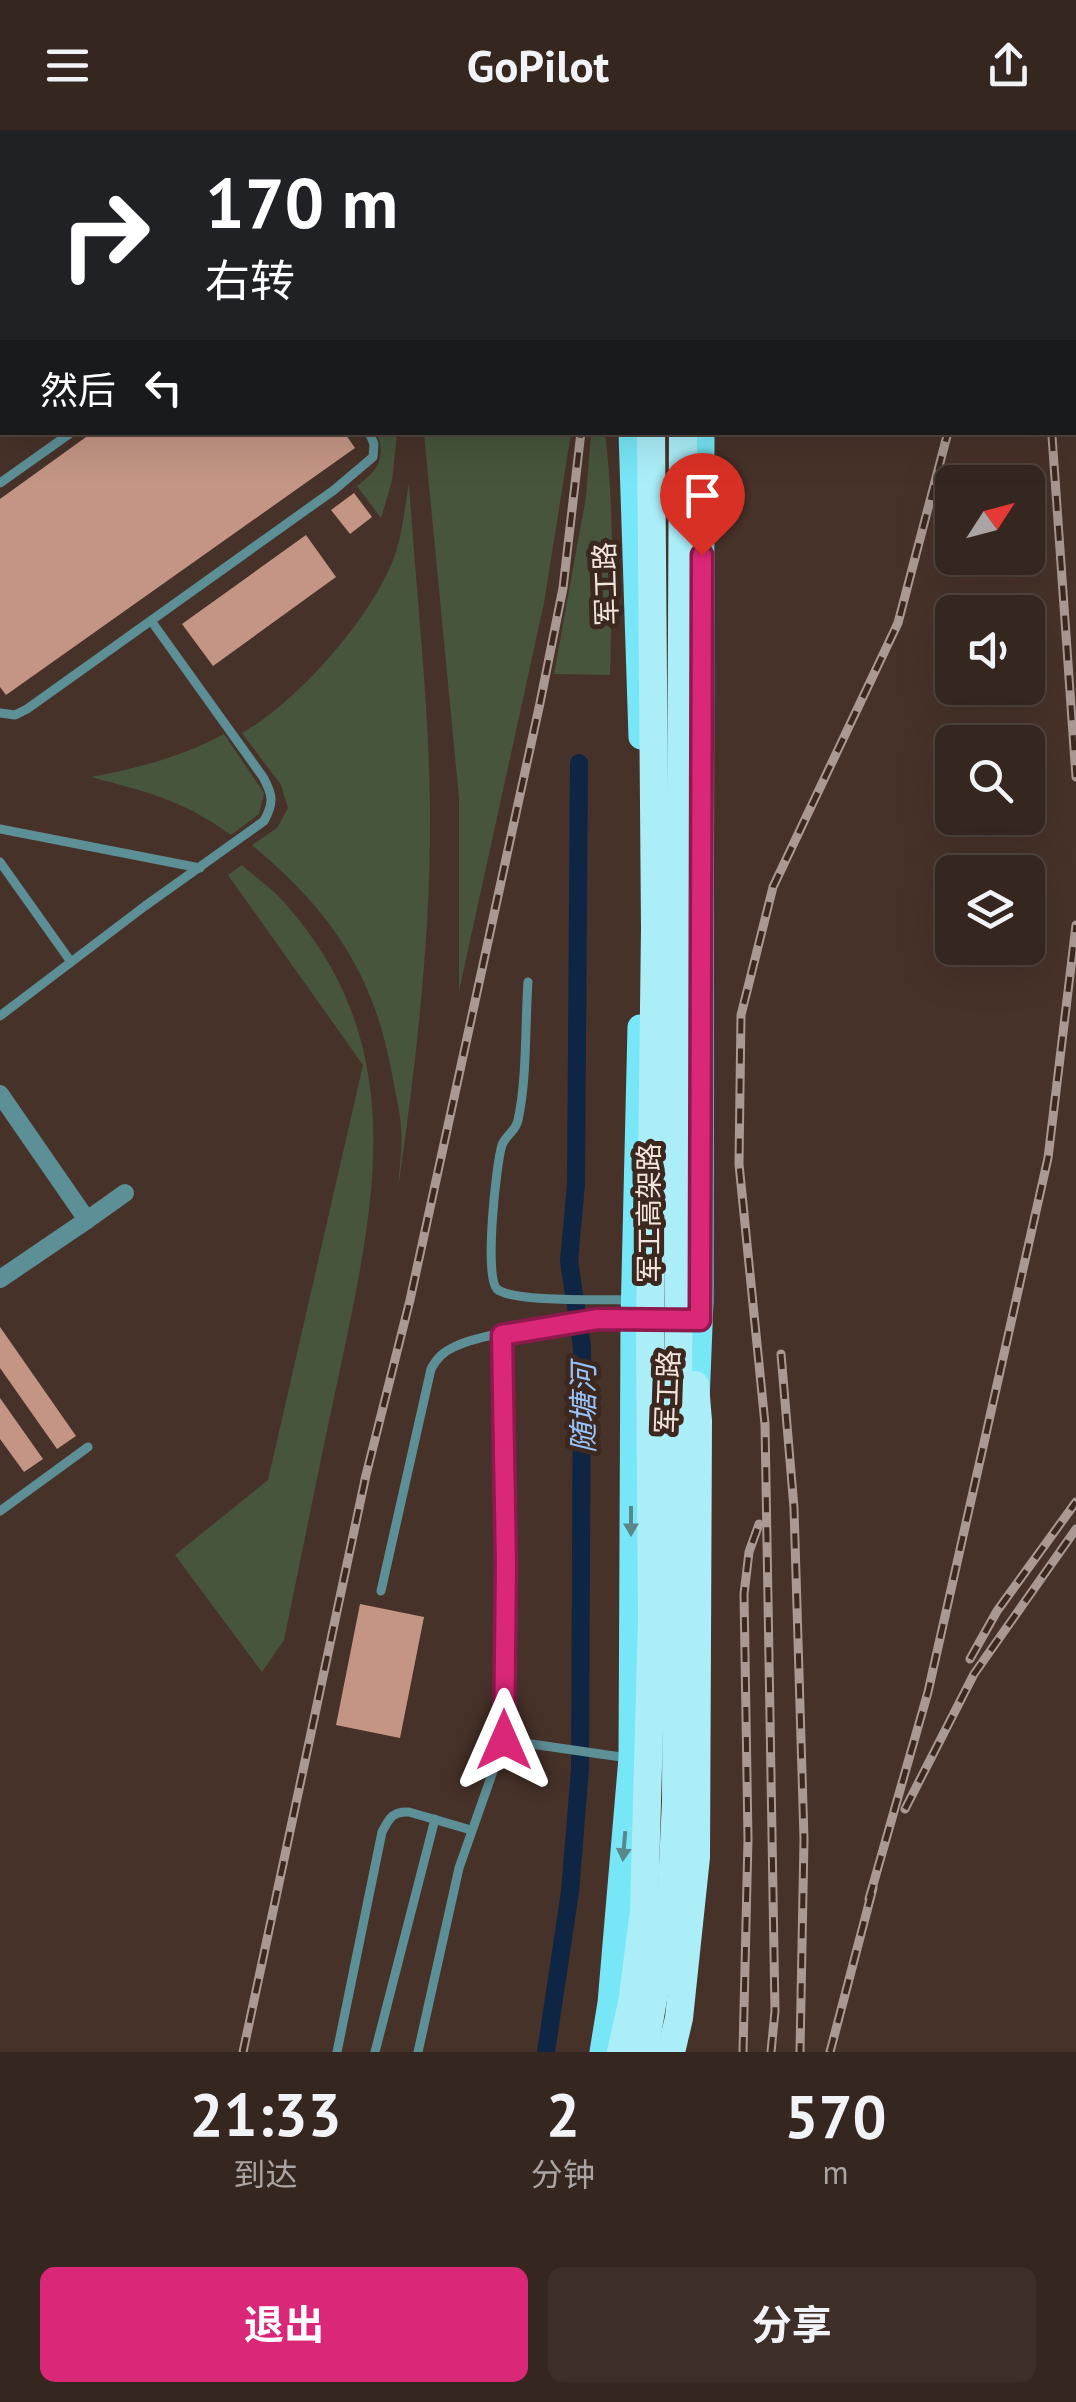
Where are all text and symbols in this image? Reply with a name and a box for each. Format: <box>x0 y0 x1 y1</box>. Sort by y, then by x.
text: GoPilot <box>467 36 609 94</box>
icon: menu <box>40 38 95 93</box>
icon: share <box>981 38 1036 93</box>
text: 170 m <box>205 157 398 247</box>
icon: right <box>40 170 170 300</box>
text: 右转 <box>205 251 295 309</box>
icon: left <box>136 360 191 415</box>
text: 然后 <box>40 365 116 414</box>
pin <box>660 453 745 556</box>
north arrow <box>935 465 1045 575</box>
map controls <box>935 465 1045 965</box>
icon: arrive <box>675 468 730 523</box>
street label: 军工路 <box>585 541 625 627</box>
button: sound <box>935 595 1045 705</box>
button: search <box>935 725 1045 835</box>
button: layers <box>935 855 1045 965</box>
street label: 军工高架路 <box>630 1143 667 1283</box>
street label: 军工路 <box>647 1349 687 1435</box>
water label: 随塘河 <box>563 1358 602 1453</box>
one-way arrow <box>623 1506 639 1538</box>
position arrow <box>452 1688 556 1792</box>
one-way arrow <box>616 1831 632 1862</box>
text: 21:33 <box>189 2075 342 2153</box>
text: 2 <box>546 2075 580 2153</box>
text: 570 <box>785 2077 887 2155</box>
text: m <box>823 2151 849 2193</box>
text: 到达 <box>234 2153 298 2195</box>
text: 分钟 <box>531 2153 595 2195</box>
button: 退出 <box>40 2267 528 2382</box>
button: 分享 <box>548 2267 1036 2382</box>

